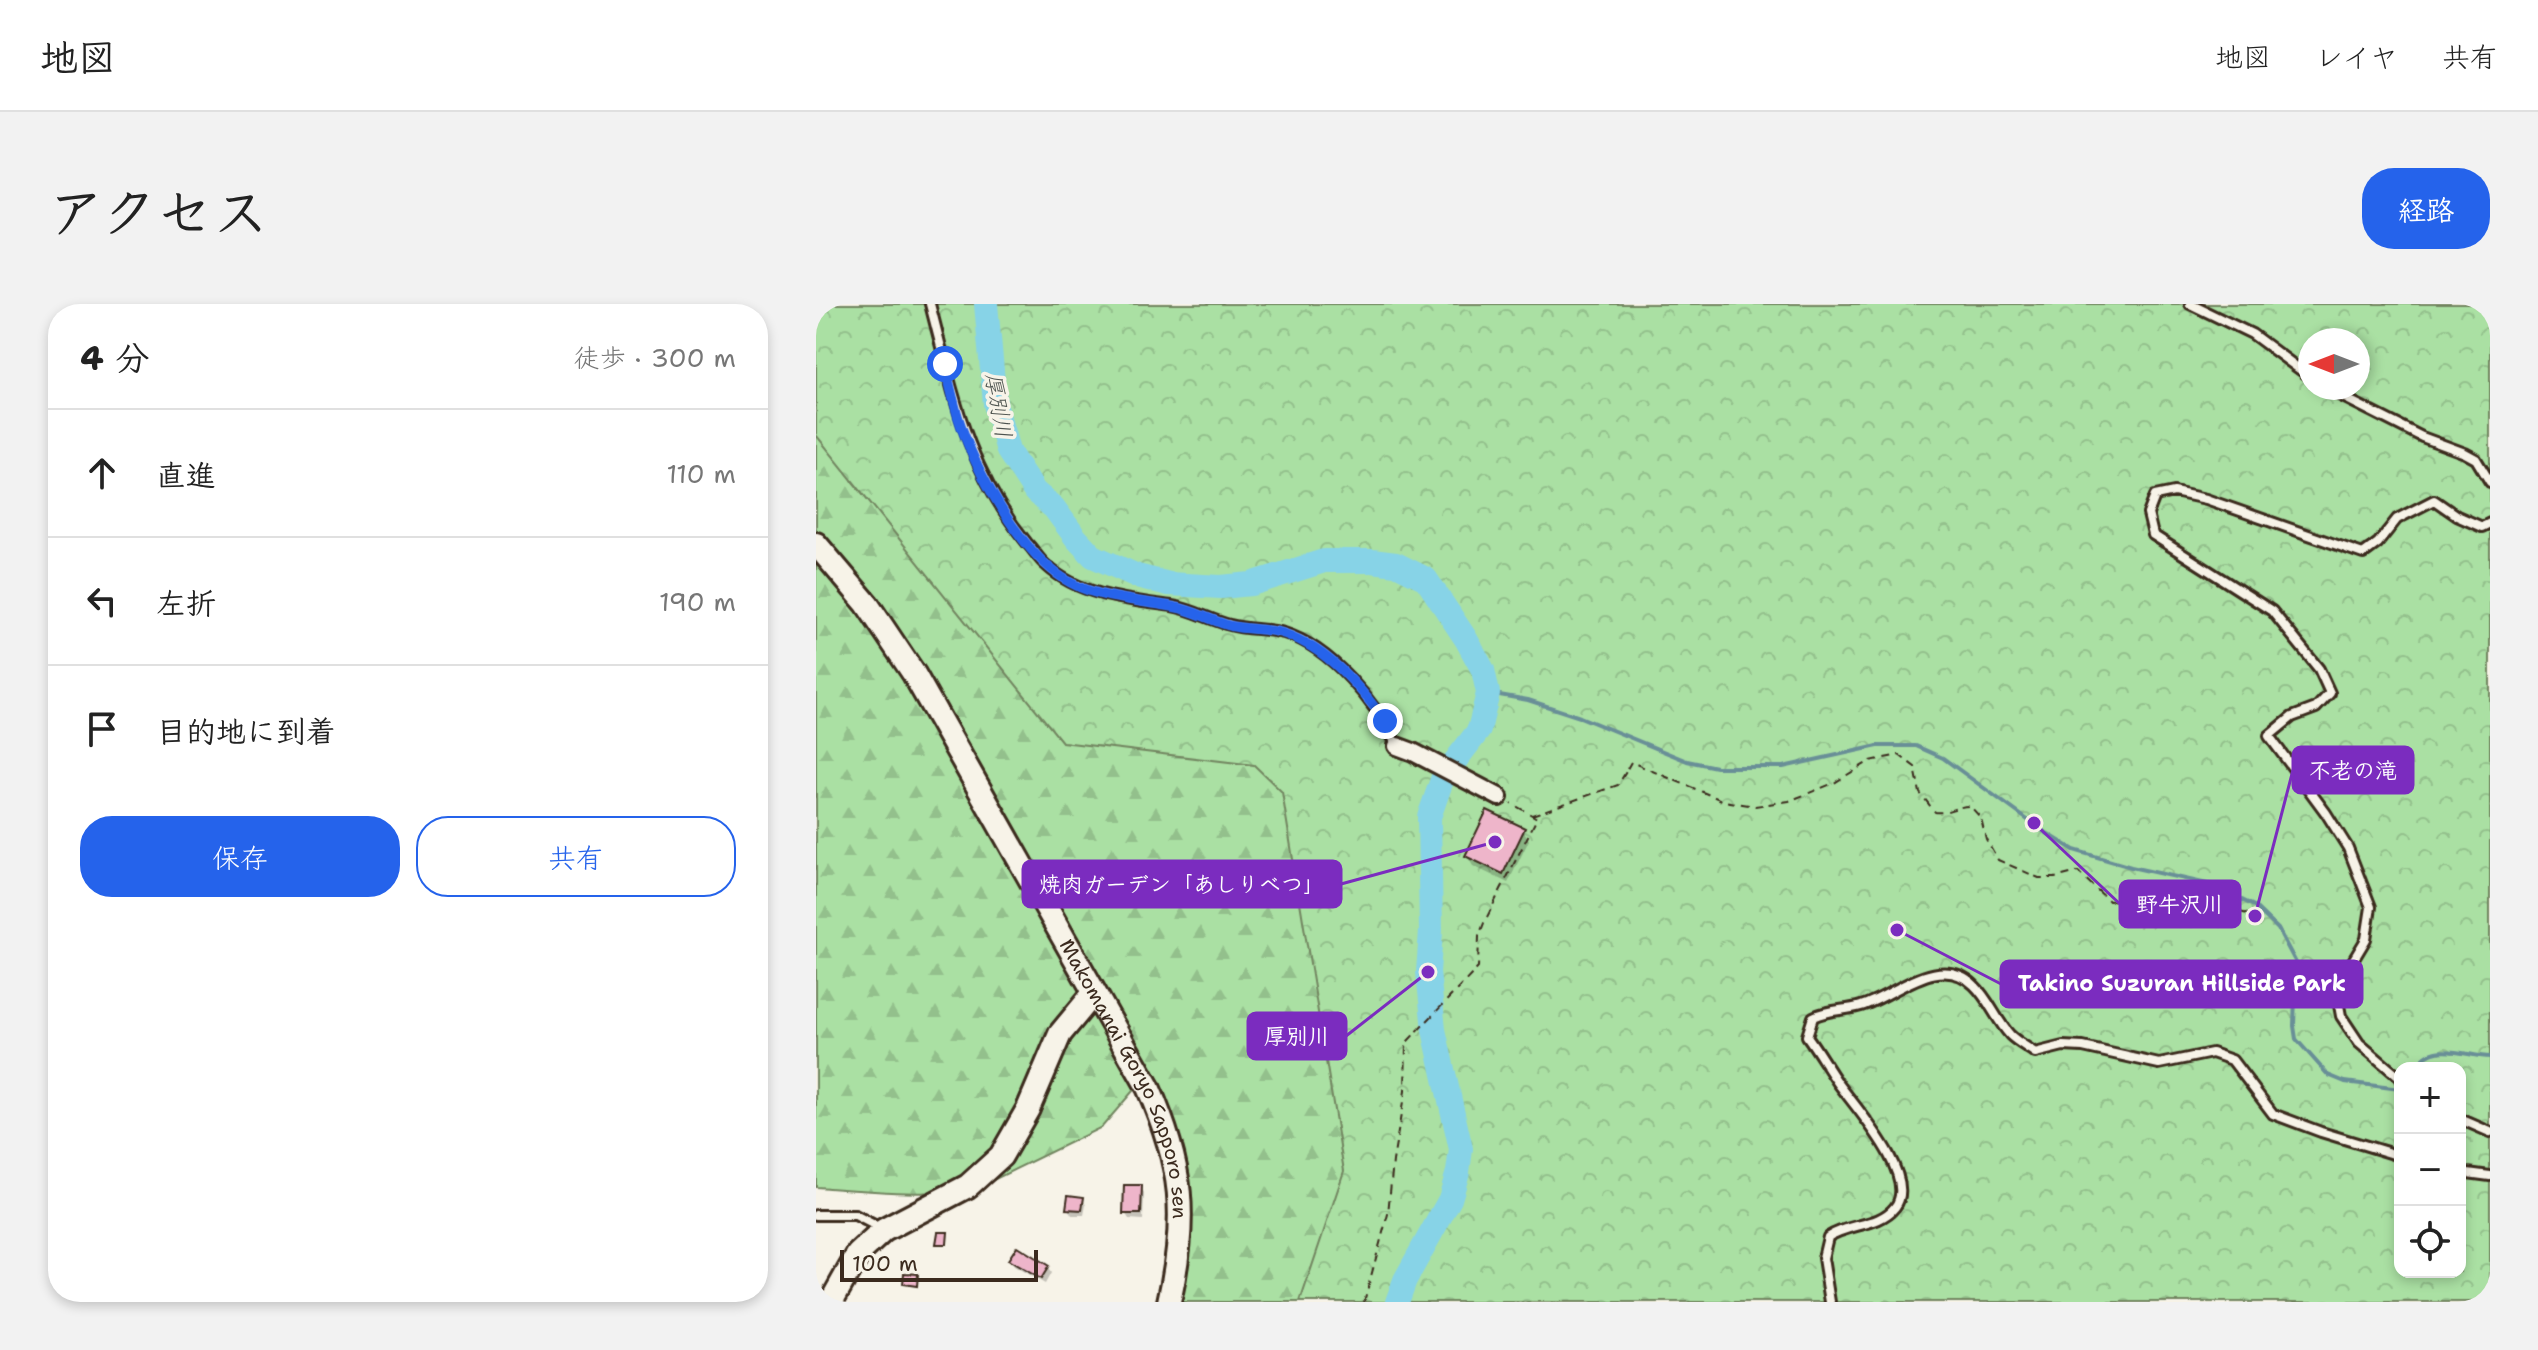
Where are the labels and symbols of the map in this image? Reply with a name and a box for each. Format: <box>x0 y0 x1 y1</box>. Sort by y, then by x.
north arrow <box>2298 328 2370 400</box>
route start <box>927 346 963 382</box>
water label: 厚別川 <box>978 370 1019 440</box>
route end <box>1367 703 1403 739</box>
callout: 不老の滝 <box>2293 747 2413 793</box>
text: 不老の滝 <box>2309 756 2397 785</box>
callout: 焼肉ガーデン「あしりべつ」 <box>1023 861 1341 907</box>
text: 焼肉ガーデン「あしりべつ」 <box>1039 870 1325 899</box>
callout: 野牛沢川 <box>2120 881 2240 927</box>
text: 野牛沢川 <box>2136 890 2224 919</box>
street label: Makomanai Goryo Sapporo sen <box>1054 934 1193 1219</box>
callout: Takino Suzuran Hillside Park <box>2001 961 2362 1007</box>
text: Takino Suzuran Hillside Park <box>2018 969 2346 998</box>
callout: 厚別川 <box>1248 1013 1346 1059</box>
text: 厚別川 <box>1264 1022 1330 1051</box>
scale bar <box>840 1246 1038 1282</box>

